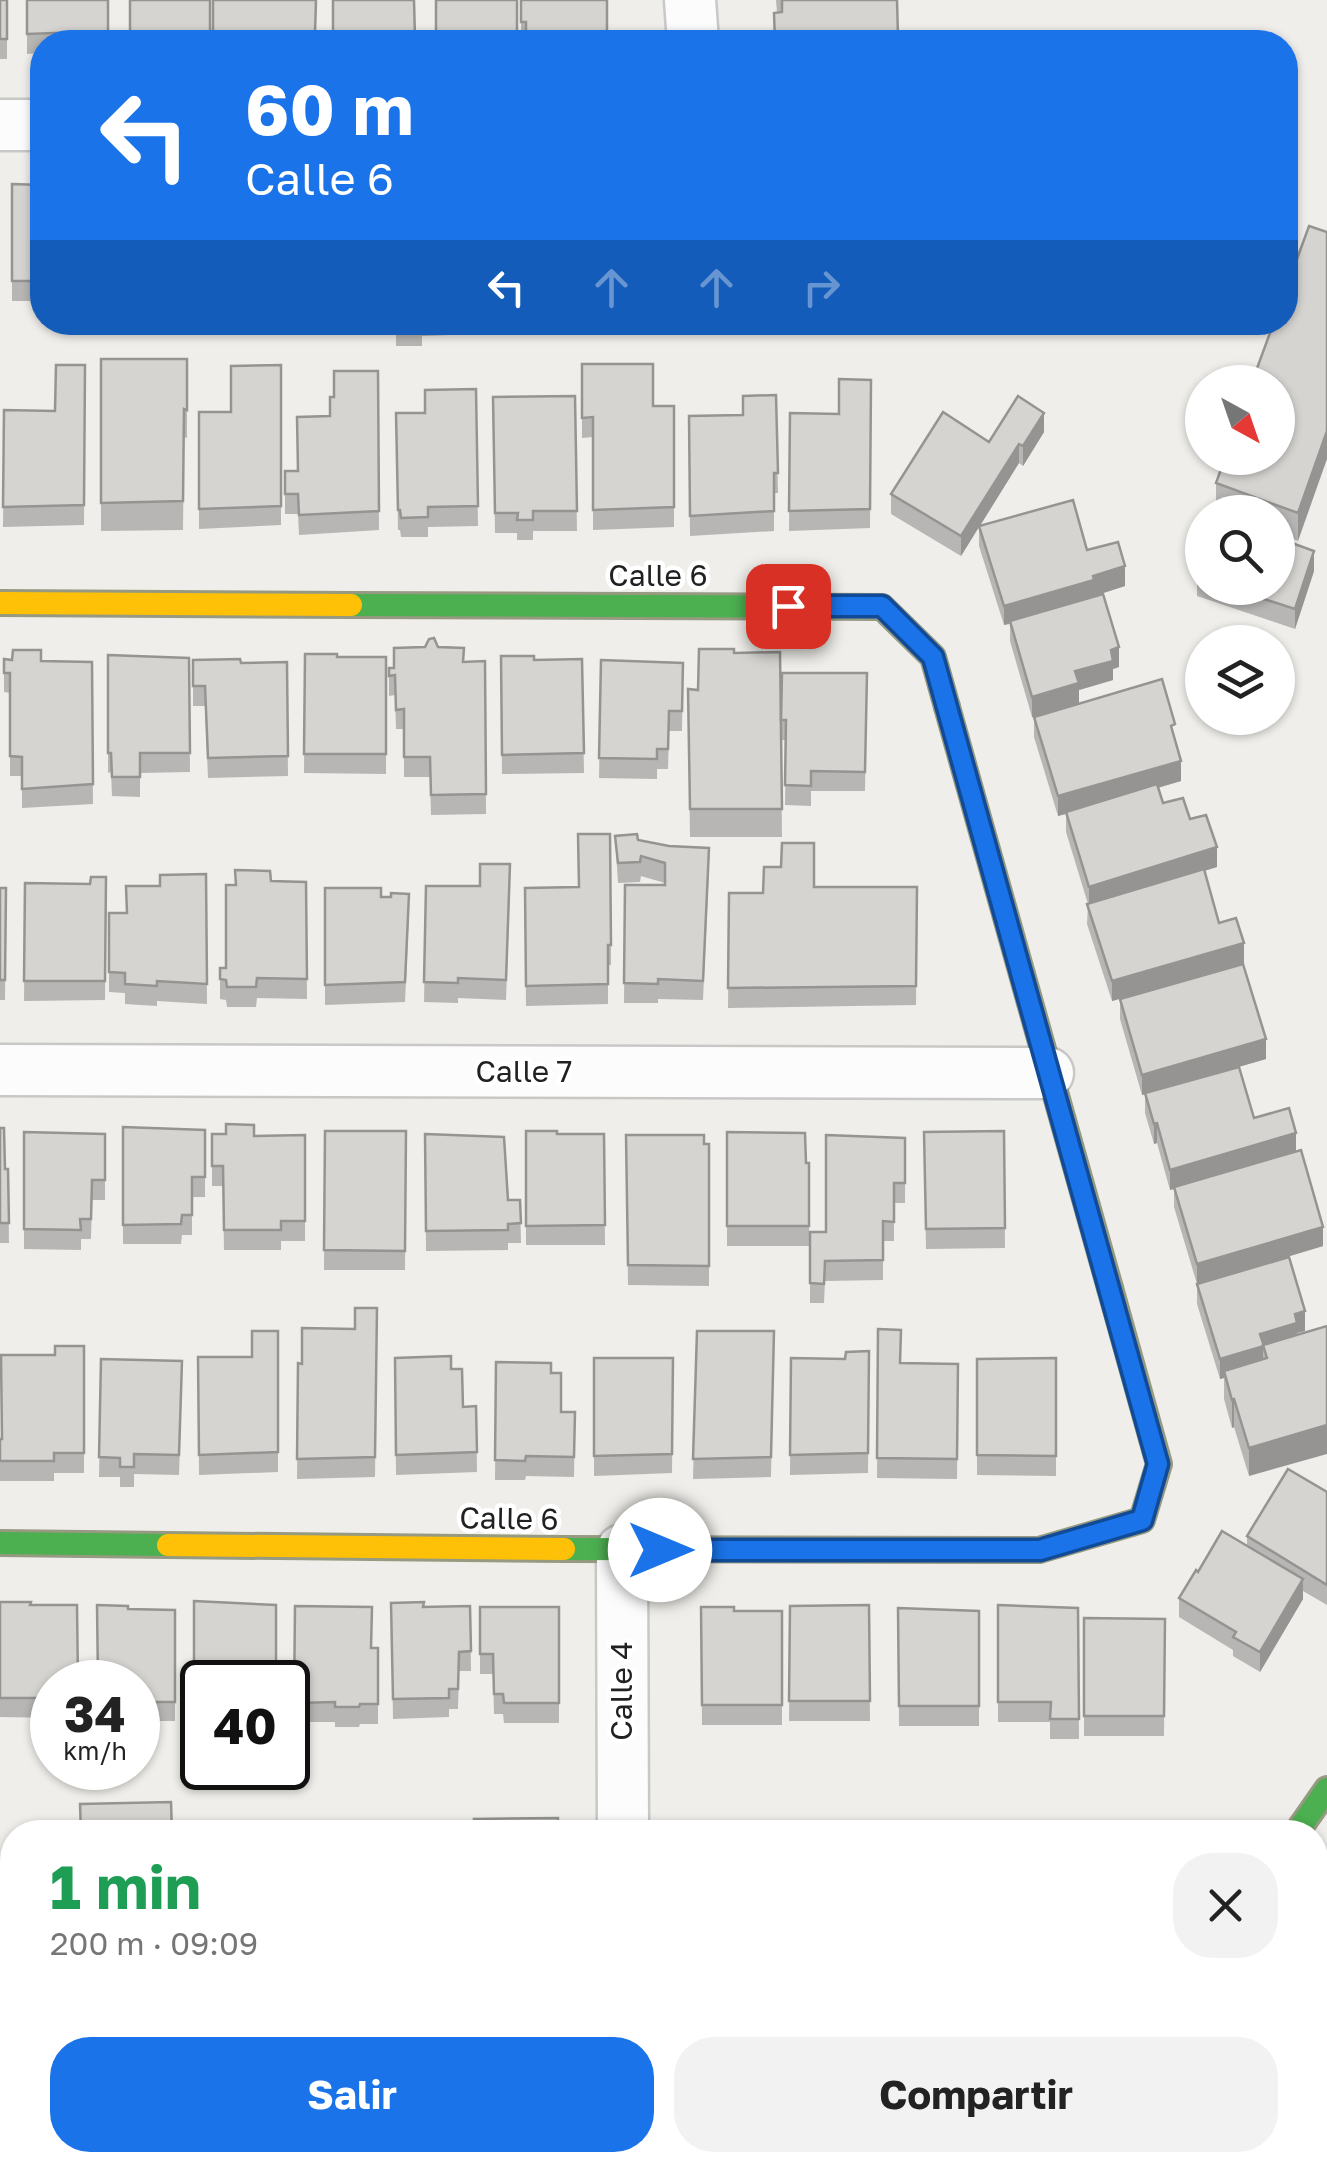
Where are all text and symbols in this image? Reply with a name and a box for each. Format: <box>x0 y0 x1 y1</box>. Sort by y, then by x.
text: 60 m <box>245 66 414 150</box>
icon: left <box>80 70 210 200</box>
text: Calle 6 <box>245 151 394 205</box>
icon: left <box>479 260 534 315</box>
icon: ahead <box>584 260 639 315</box>
icon: ahead <box>689 260 744 315</box>
icon: right <box>794 260 849 315</box>
north arrow <box>1185 365 1295 475</box>
map controls <box>1185 365 1295 735</box>
button: search <box>1185 495 1295 605</box>
street label: Calle 6 <box>608 557 708 593</box>
pin <box>746 564 831 649</box>
icon: arrive <box>761 579 816 634</box>
button: layers <box>1185 625 1295 735</box>
street label: Calle 7 <box>475 1053 573 1089</box>
position arrow <box>608 1498 712 1602</box>
street label: Calle 6 <box>459 1499 559 1537</box>
street label: Calle 4 <box>603 1641 639 1741</box>
speed limit sign: 40 <box>180 1660 310 1790</box>
text: 34 <box>64 1683 126 1743</box>
text: km/h <box>63 1735 127 1766</box>
text: 1 min <box>50 1850 201 1922</box>
button: close <box>1173 1853 1278 1958</box>
text: 200 m · 09:09 <box>50 1924 258 1962</box>
button: Salir <box>50 2037 654 2152</box>
button: Compartir <box>674 2037 1278 2152</box>

